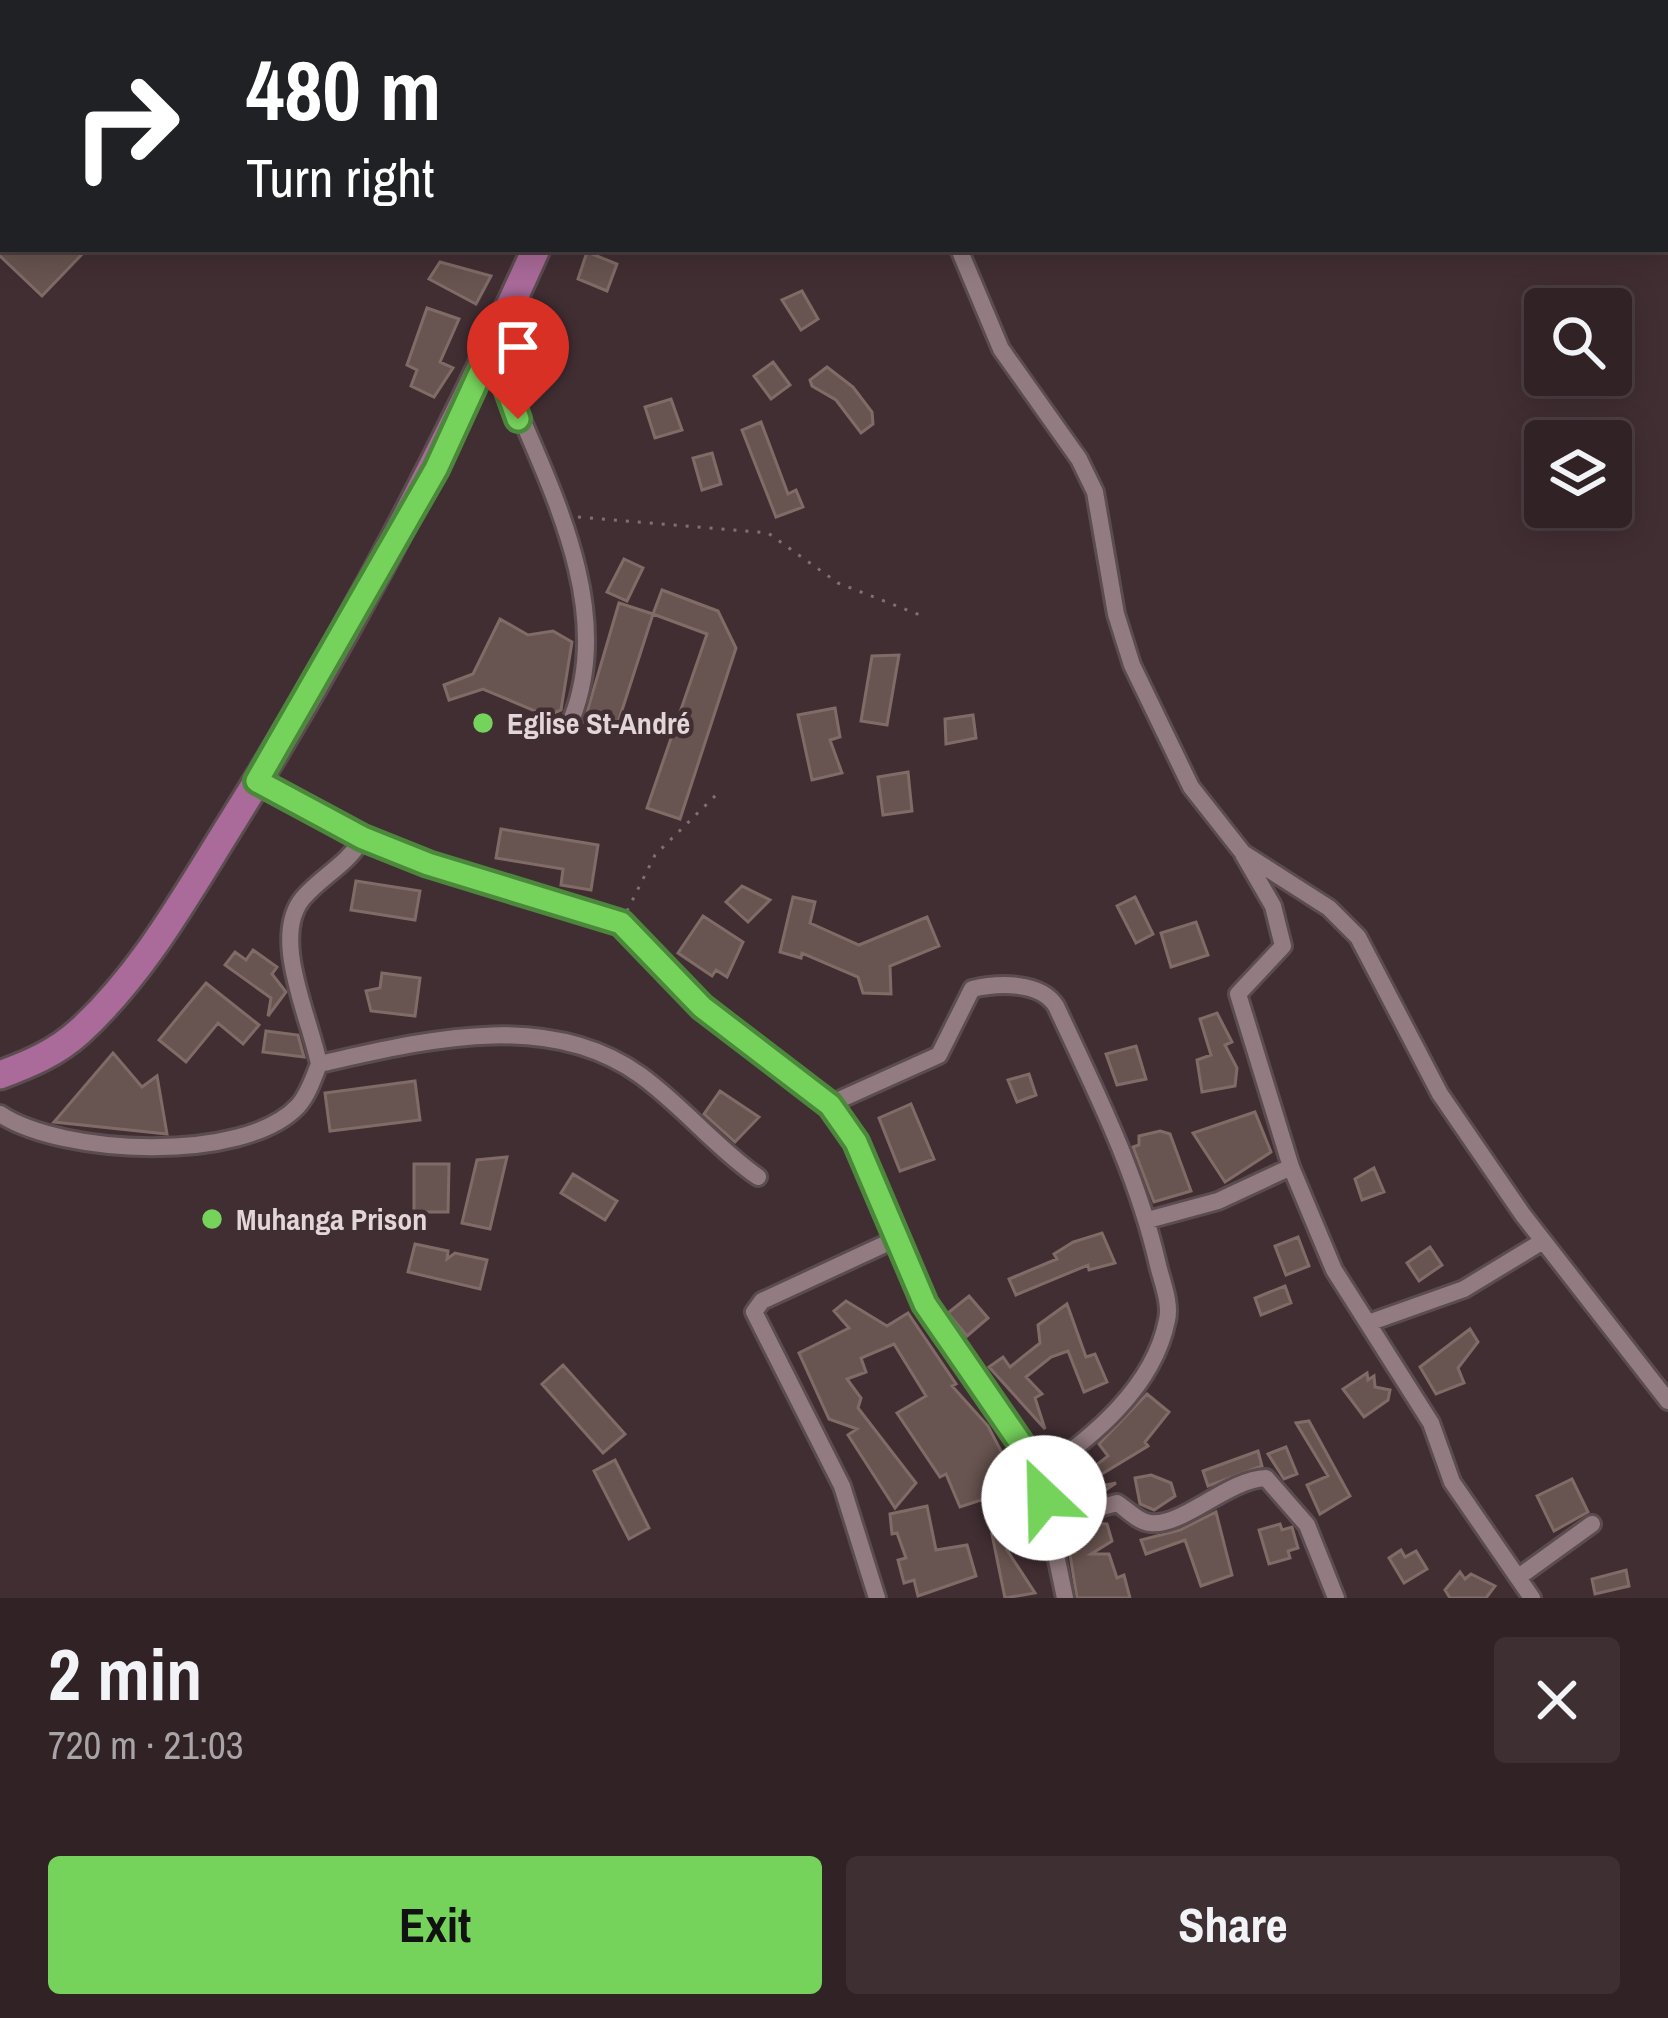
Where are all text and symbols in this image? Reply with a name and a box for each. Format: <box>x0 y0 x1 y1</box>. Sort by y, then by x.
text: 480 m <box>246 33 441 146</box>
icon: right <box>48 48 204 204</box>
text: Turn right <box>246 141 434 214</box>
map controls <box>1524 288 1632 528</box>
button: search <box>1524 288 1632 396</box>
pin <box>467 296 569 419</box>
icon: arrive <box>485 314 551 380</box>
button: layers <box>1524 420 1632 528</box>
place label: Eglise St-André <box>507 703 690 743</box>
marker: Eglise St-André <box>470 710 496 736</box>
place label: Muhanga Prison <box>236 1199 427 1239</box>
marker: Muhanga Prison <box>199 1206 225 1232</box>
position arrow <box>981 1435 1107 1561</box>
text: 2 min <box>48 1625 202 1722</box>
button: close <box>1494 1637 1620 1763</box>
text: 720 m · 21:03 <box>48 1719 244 1771</box>
button: Exit <box>48 1856 822 1994</box>
button: Share <box>846 1856 1620 1994</box>

